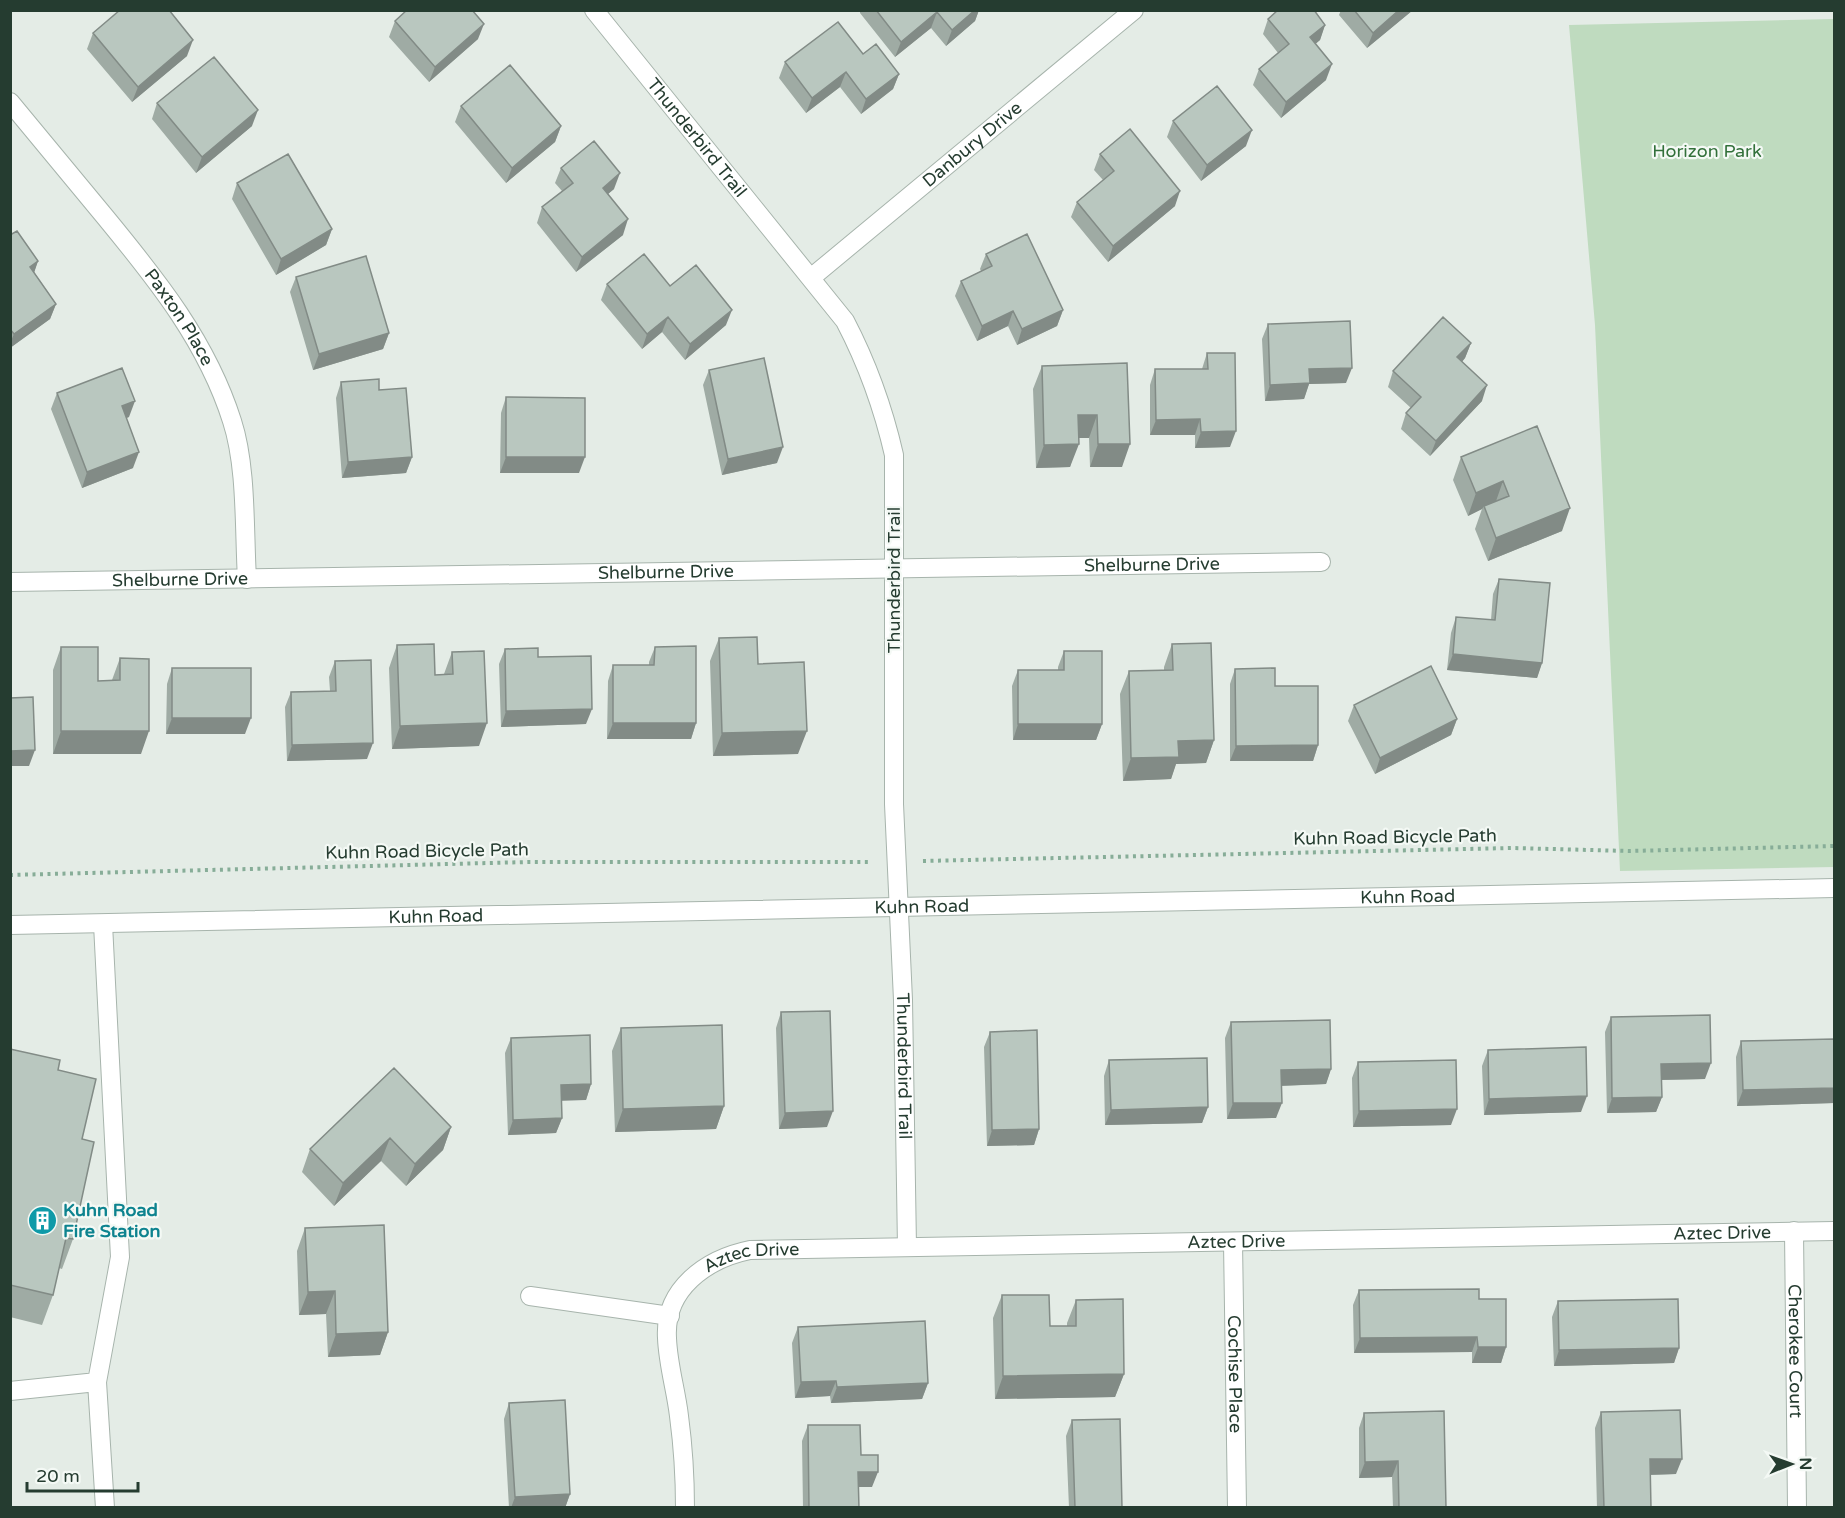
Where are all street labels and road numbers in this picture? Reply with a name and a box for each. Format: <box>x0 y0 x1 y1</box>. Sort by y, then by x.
street label: Thunderbird Trail <box>642 74 752 202</box>
street label: Danbury Drive <box>918 97 1026 192</box>
street label: Paxton Place <box>140 264 218 369</box>
street label: Thunderbird Trail <box>883 507 905 653</box>
street label: Shelburne Drive <box>1084 553 1220 577</box>
street label: Shelburne Drive <box>598 560 734 584</box>
street label: Shelburne Drive <box>112 567 248 591</box>
street label: Kuhn Road Bicycle Path <box>1293 824 1497 850</box>
street label: Kuhn Road Bicycle Path <box>325 838 529 864</box>
street label: Kuhn Road <box>1360 885 1455 909</box>
street label: Kuhn Road <box>874 895 969 918</box>
street label: Kuhn Road <box>388 904 484 928</box>
street label: Thunderbird Trail <box>892 992 916 1140</box>
street label: Aztec Drive <box>1673 1221 1771 1245</box>
street label: Aztec Drive <box>1187 1230 1285 1253</box>
street label: Aztec Drive <box>699 1238 800 1277</box>
street label: Cherokee Court <box>1784 1284 1807 1418</box>
street label: Cochise Place <box>1223 1315 1247 1433</box>

